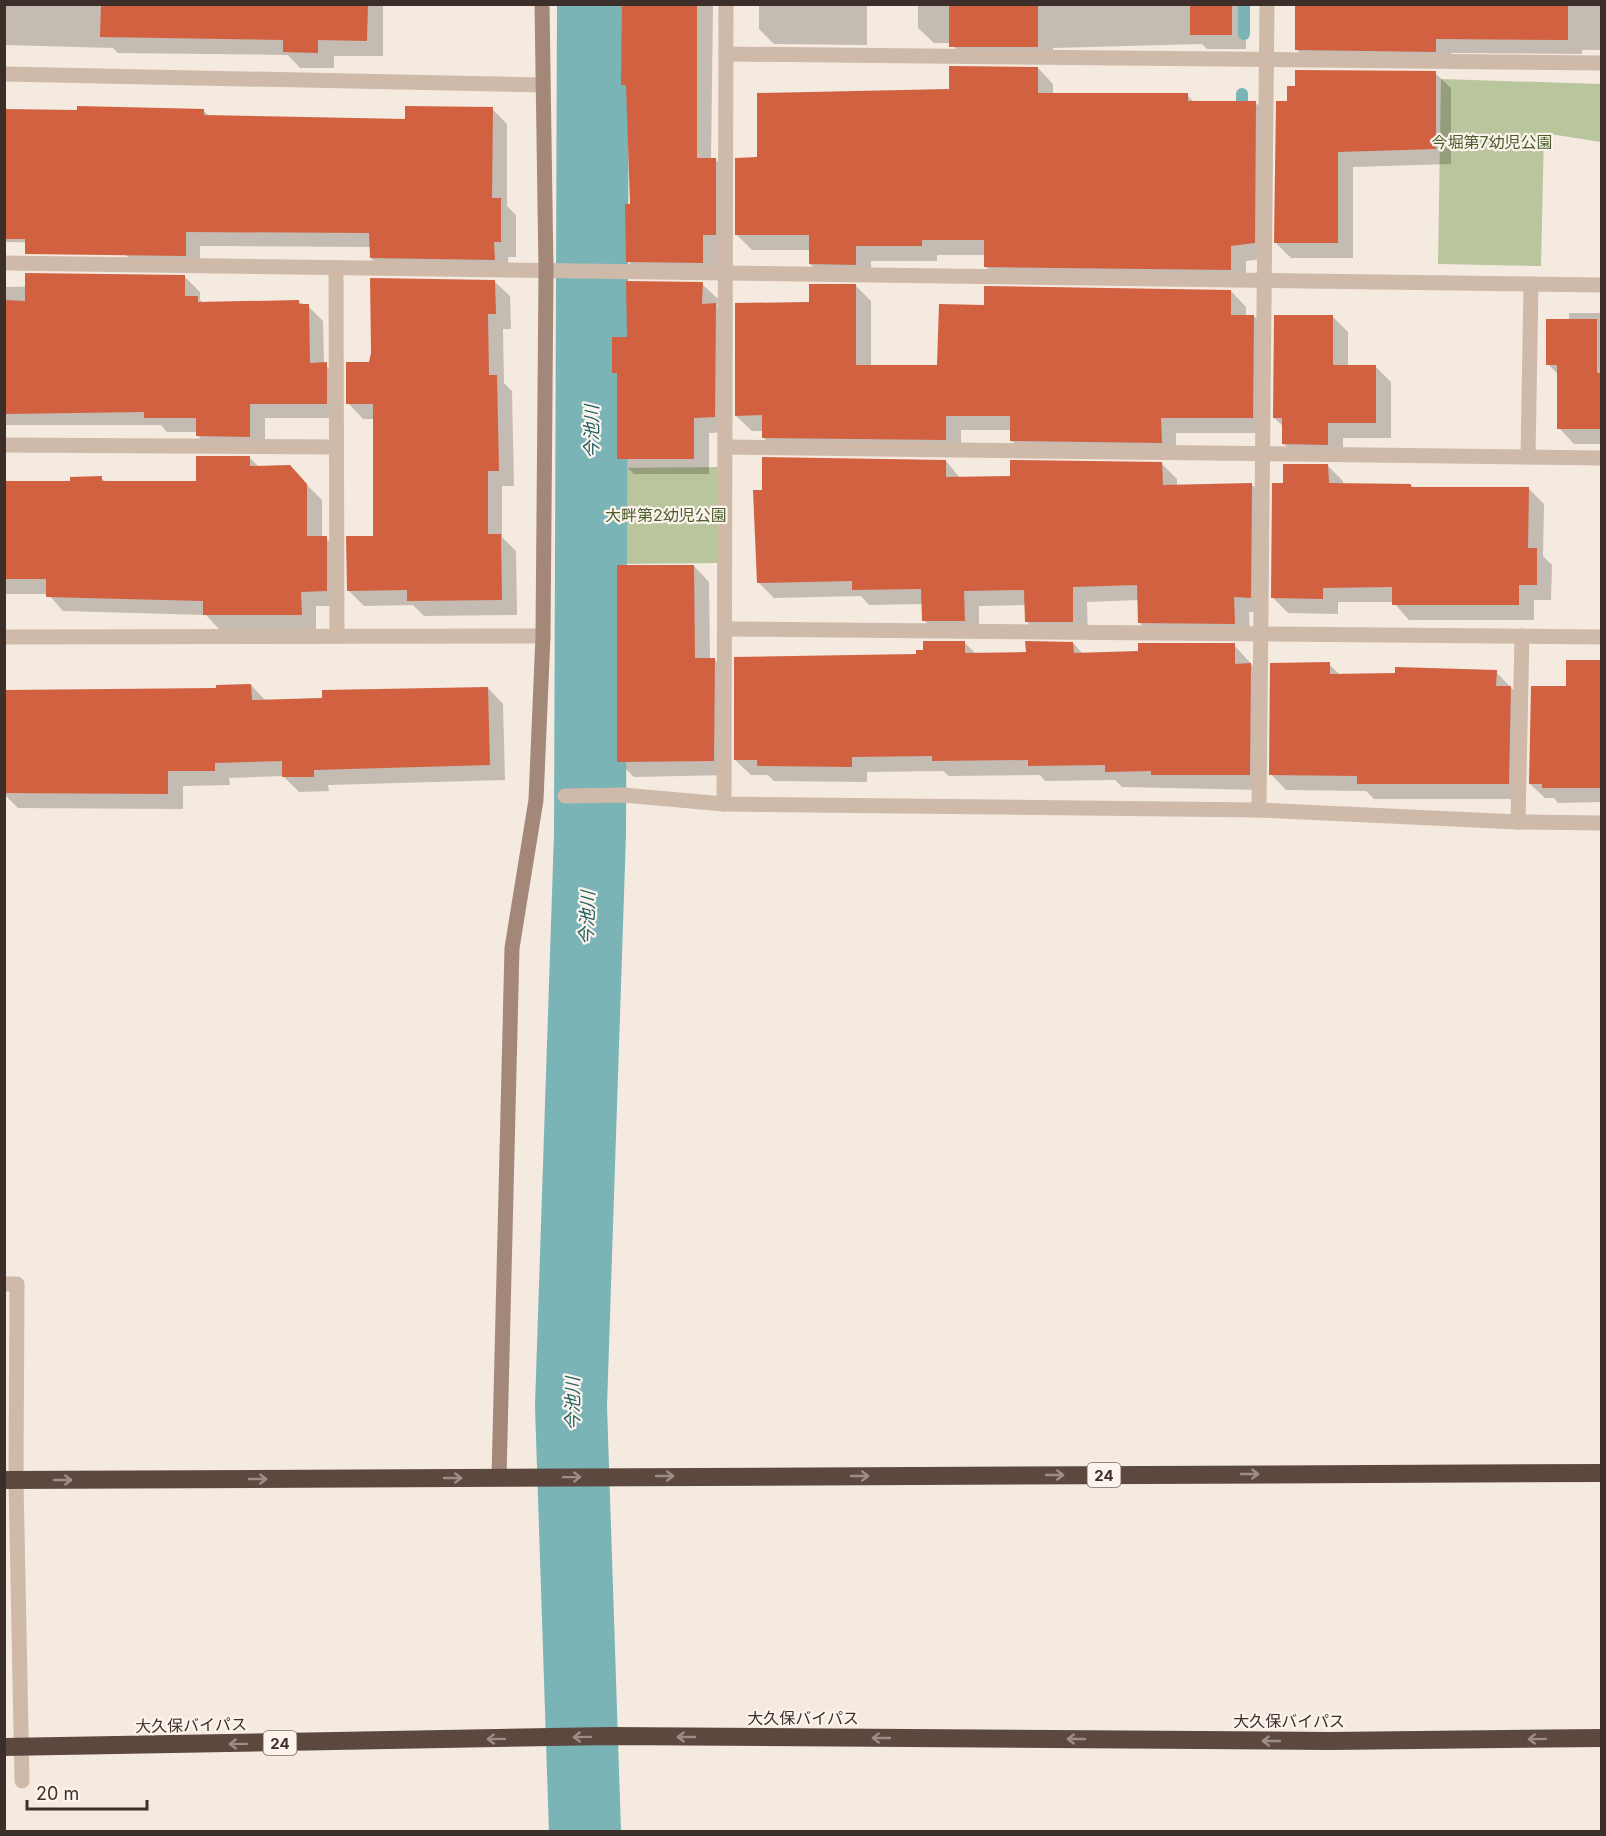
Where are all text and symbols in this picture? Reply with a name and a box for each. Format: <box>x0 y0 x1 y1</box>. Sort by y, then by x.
park label: 今堀第7幼児公園 <box>1431 132 1553 152</box>
water label: 今池川 <box>581 403 602 459</box>
park label: 大畔第2幼児公園 <box>605 505 727 525</box>
water label: 今池川 <box>576 889 599 945</box>
water label: 今池川 <box>562 1375 583 1431</box>
road number: 24 <box>1088 1463 1120 1487</box>
one-way arrow <box>1239 1468 1259 1480</box>
one-way arrow <box>1044 1469 1064 1481</box>
one-way arrow <box>654 1470 674 1482</box>
one-way arrow <box>849 1470 869 1481</box>
one-way arrow <box>561 1471 581 1483</box>
one-way arrow <box>442 1472 462 1484</box>
one-way arrow <box>247 1473 267 1485</box>
one-way arrow <box>52 1474 72 1486</box>
street label: 大久保バイパス <box>747 1708 859 1728</box>
street label: 大久保バイパス <box>1233 1711 1345 1731</box>
street label: 大久保バイパス <box>135 1714 247 1736</box>
road number: 24 <box>264 1731 296 1755</box>
one-way arrow <box>573 1731 593 1743</box>
one-way arrow <box>677 1731 697 1743</box>
one-way arrow <box>872 1732 892 1744</box>
one-way arrow <box>487 1733 507 1745</box>
one-way arrow <box>1067 1733 1087 1745</box>
one-way arrow <box>1528 1733 1548 1745</box>
one-way arrow <box>1262 1735 1282 1747</box>
one-way arrow <box>229 1738 249 1749</box>
scale bar <box>27 1773 147 1811</box>
text: 20 m <box>36 1783 79 1804</box>

